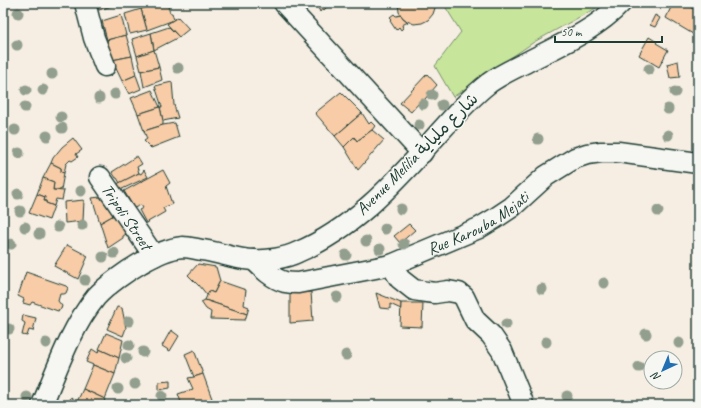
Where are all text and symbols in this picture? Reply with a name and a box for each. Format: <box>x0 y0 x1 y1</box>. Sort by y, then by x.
scale bar <box>555 18 662 44</box>
text: 50 m <box>561 24 583 40</box>
street label: Avenue Melilia شارع ملياية <box>351 88 483 220</box>
street label: Tripoli Street <box>97 180 158 256</box>
street label: Rue Karouba Mejati <box>424 185 535 259</box>
north arrow <box>643 350 683 390</box>
text: N <box>647 368 663 385</box>

